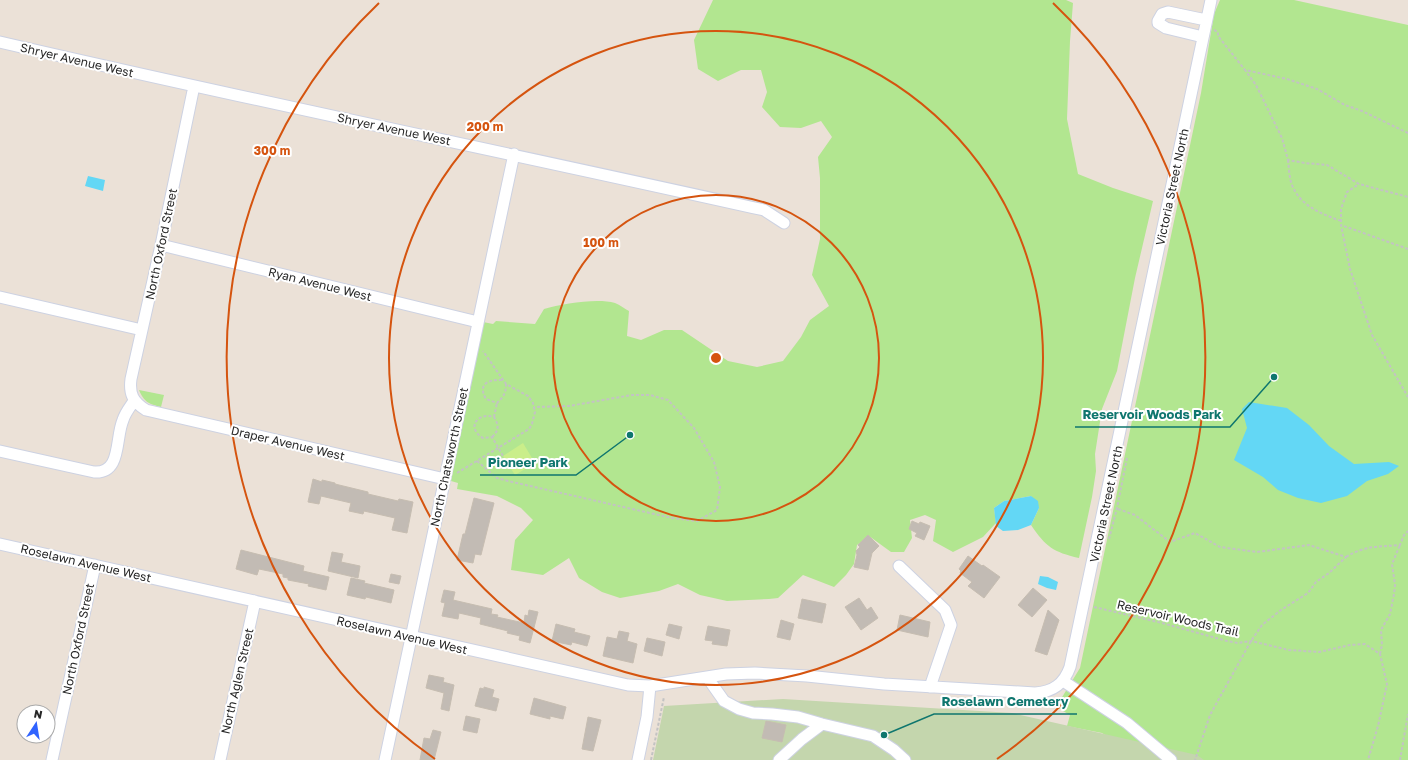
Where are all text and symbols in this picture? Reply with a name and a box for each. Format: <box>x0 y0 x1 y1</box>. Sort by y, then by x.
street label: Shryer Avenue West <box>19 40 135 80</box>
street label: Shryer Avenue West <box>336 110 452 148</box>
text: 200 m <box>467 119 503 134</box>
street label: Victoria Street North <box>1152 127 1192 247</box>
text: 300 m <box>254 143 290 158</box>
street label: North Oxford Street <box>142 187 180 301</box>
text: 100 m <box>583 235 619 250</box>
street label: Ryan Avenue West <box>267 264 374 304</box>
centre of rings <box>709 351 723 365</box>
street label: North Chatsworth Street <box>427 386 471 528</box>
callout: Reservoir Woods Park <box>1075 402 1230 427</box>
text: Reservoir Woods Park <box>1082 406 1222 422</box>
street label: Draper Avenue West <box>230 423 347 463</box>
street label: Victoria Street North <box>1086 444 1126 564</box>
callout: Pioneer Park <box>480 450 576 475</box>
text: Pioneer Park <box>488 454 569 470</box>
street label: Roselawn Avenue West <box>19 541 153 585</box>
street label: North Oxford Street <box>59 582 97 696</box>
street label: Reservoir Woods Trail <box>1115 597 1241 639</box>
street label: Roselawn Avenue West <box>335 613 469 657</box>
street label: North Aglen Street <box>218 626 257 735</box>
callout: Roselawn Cemetery <box>934 689 1077 714</box>
text: Roselawn Cemetery <box>941 693 1069 709</box>
north arrow <box>16 704 56 744</box>
text: N <box>33 707 44 721</box>

